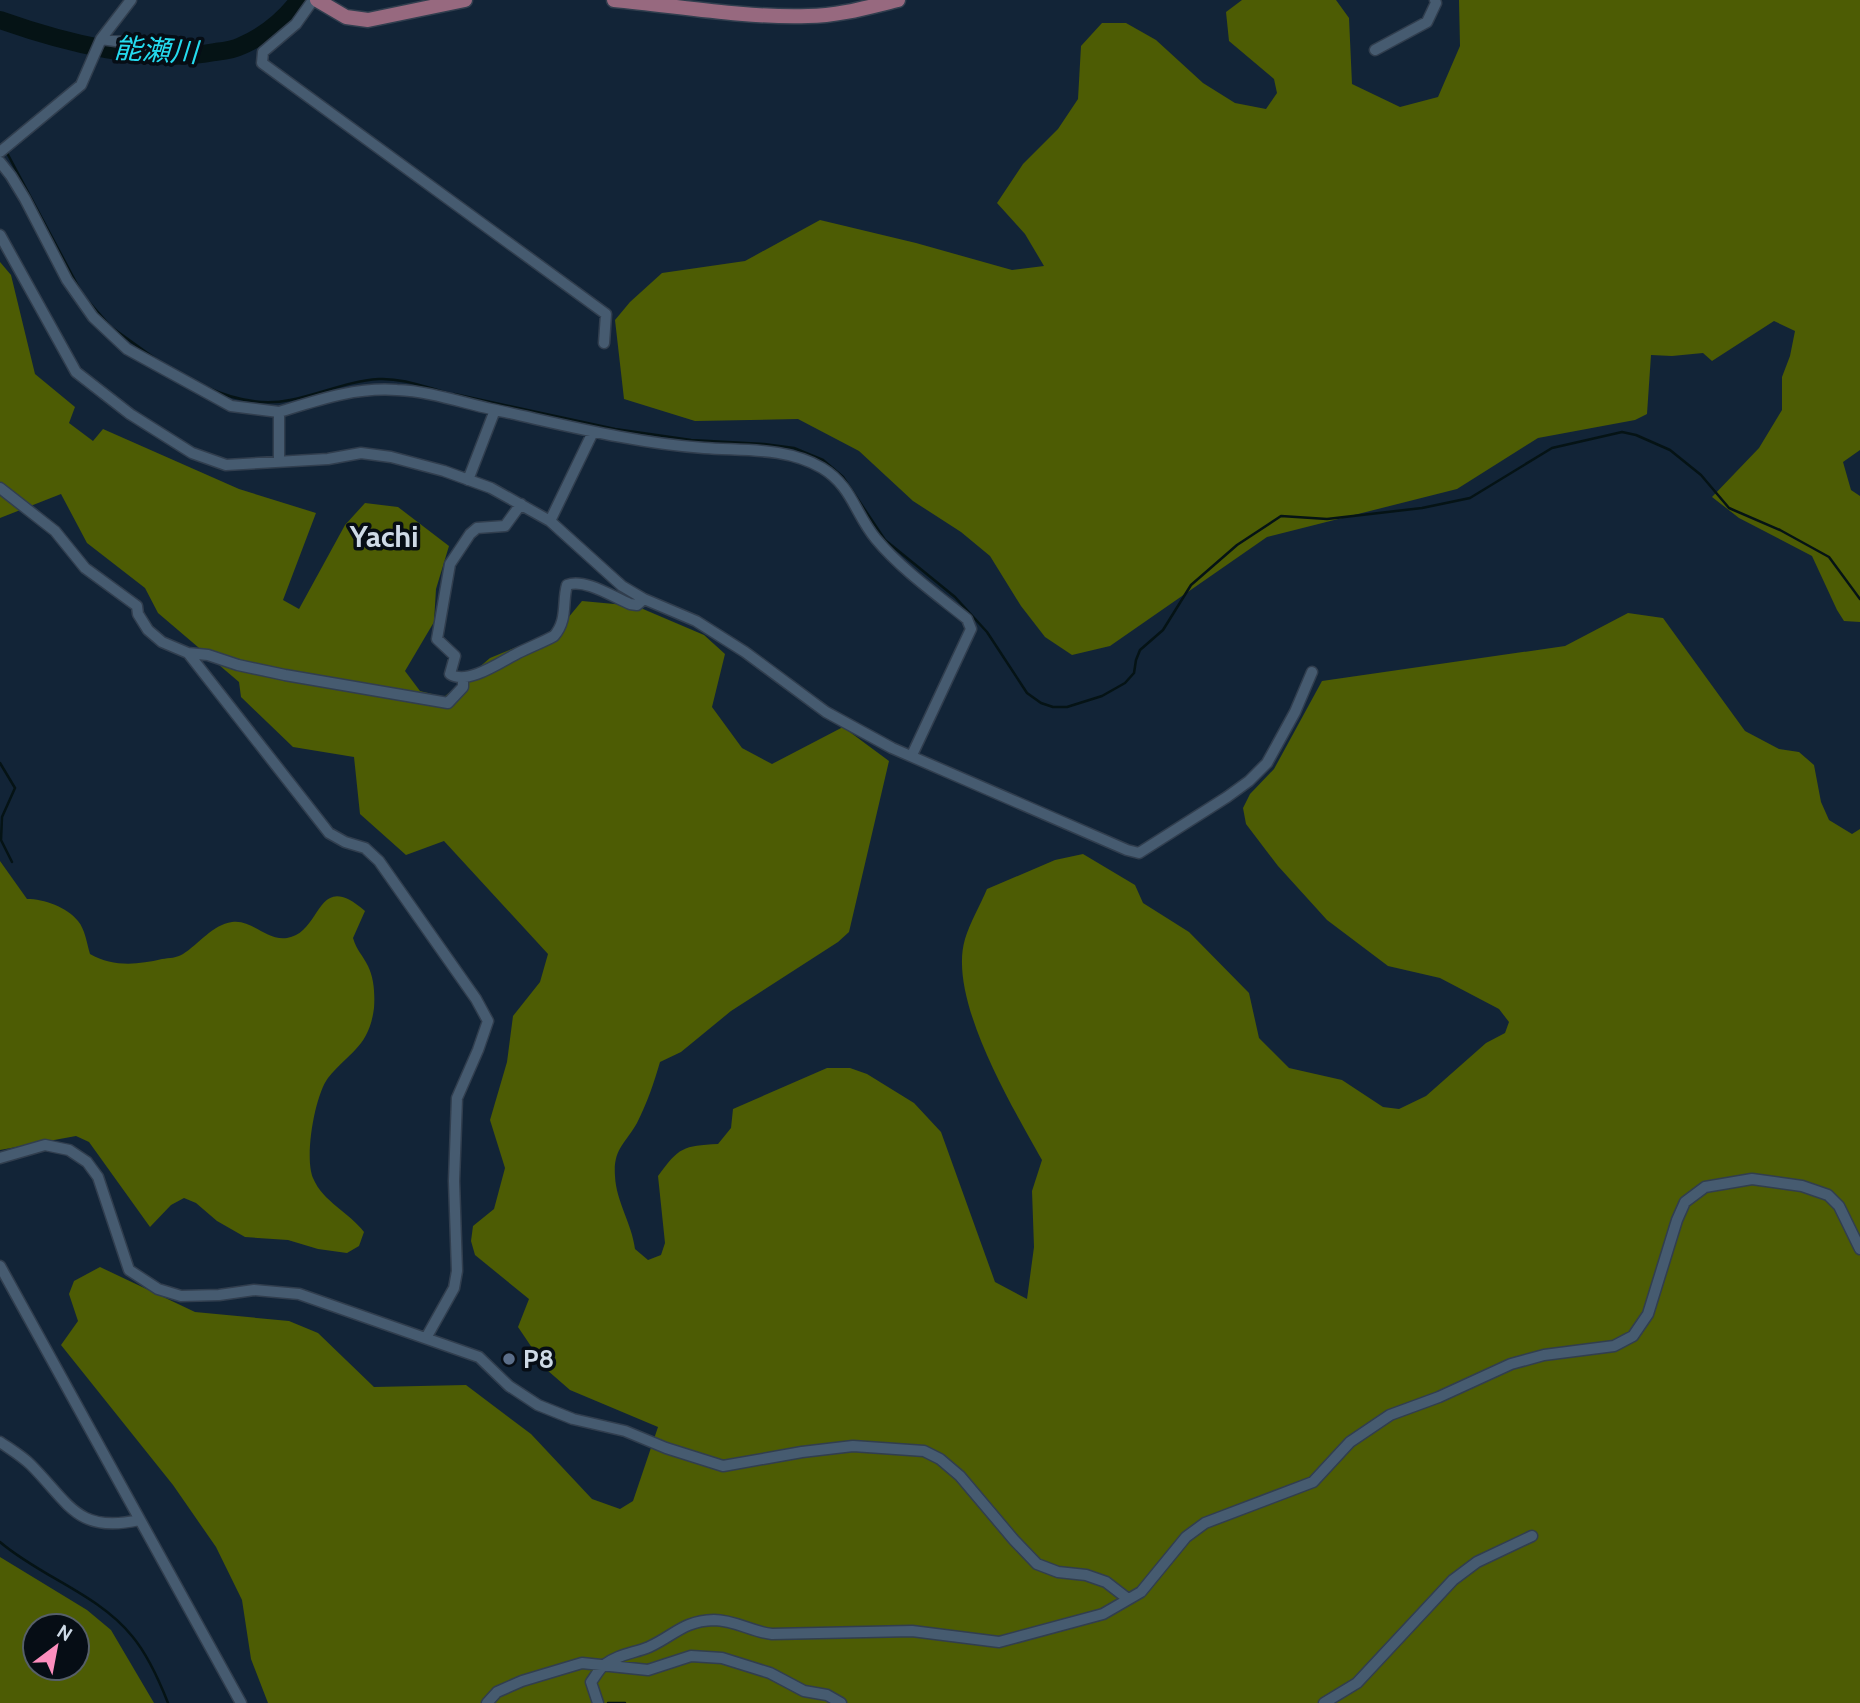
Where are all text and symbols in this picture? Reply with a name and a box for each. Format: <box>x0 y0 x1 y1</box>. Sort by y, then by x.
water label: 能瀬川 <box>113 31 202 69</box>
district label: Yachi <box>349 518 418 555</box>
place label: P8 <box>523 1343 554 1375</box>
marker: P8 <box>501 1351 517 1367</box>
north arrow <box>21 1612 91 1682</box>
text: N <box>53 1620 77 1646</box>

